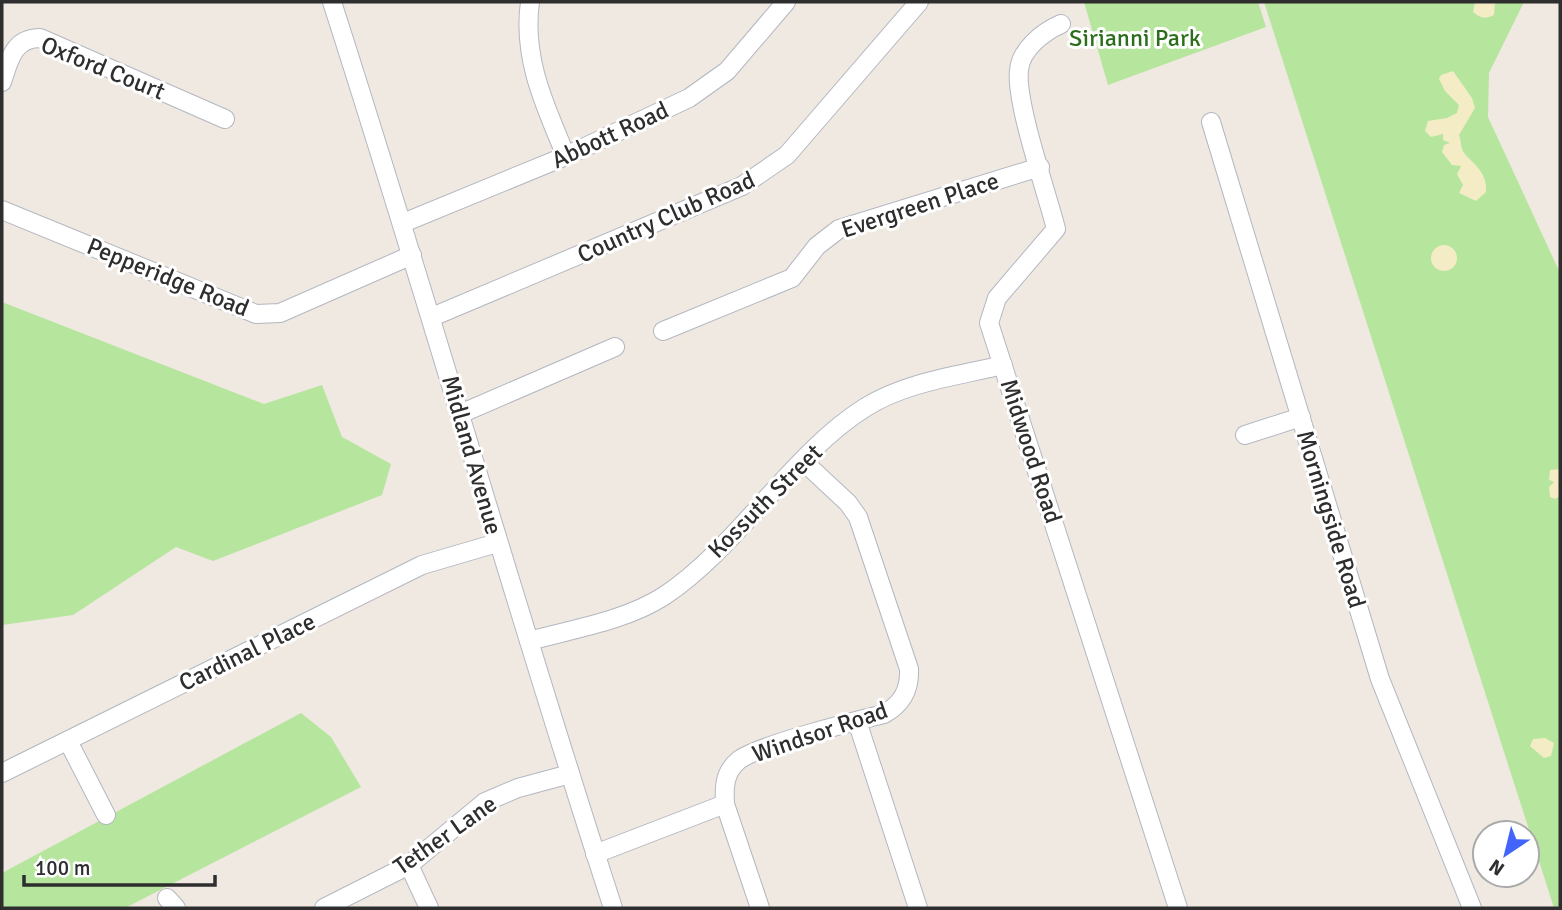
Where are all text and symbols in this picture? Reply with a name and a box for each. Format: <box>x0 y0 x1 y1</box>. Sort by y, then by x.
park label: Sirianni Park <box>1069 23 1201 53</box>
street label: Oxford Court <box>37 30 169 106</box>
street label: Abbott Road <box>547 95 673 175</box>
street label: Country Club Road <box>573 164 759 270</box>
street label: Evergreen Place <box>837 165 1003 245</box>
street label: Pepperidge Road <box>83 231 253 323</box>
street label: Midland Avenue <box>435 372 509 538</box>
street label: Midwood Road <box>994 375 1068 527</box>
street label: Morningside Road <box>1290 426 1372 612</box>
street label: Kossuth Street <box>701 437 829 565</box>
street label: Cardinal Place <box>174 606 320 698</box>
street label: Windsor Road <box>748 695 892 769</box>
street label: Tether Lane <box>388 789 502 881</box>
north arrow <box>1471 819 1541 889</box>
scale bar <box>24 844 215 888</box>
text: N <box>1485 853 1509 881</box>
text: 100 m <box>35 855 90 881</box>

